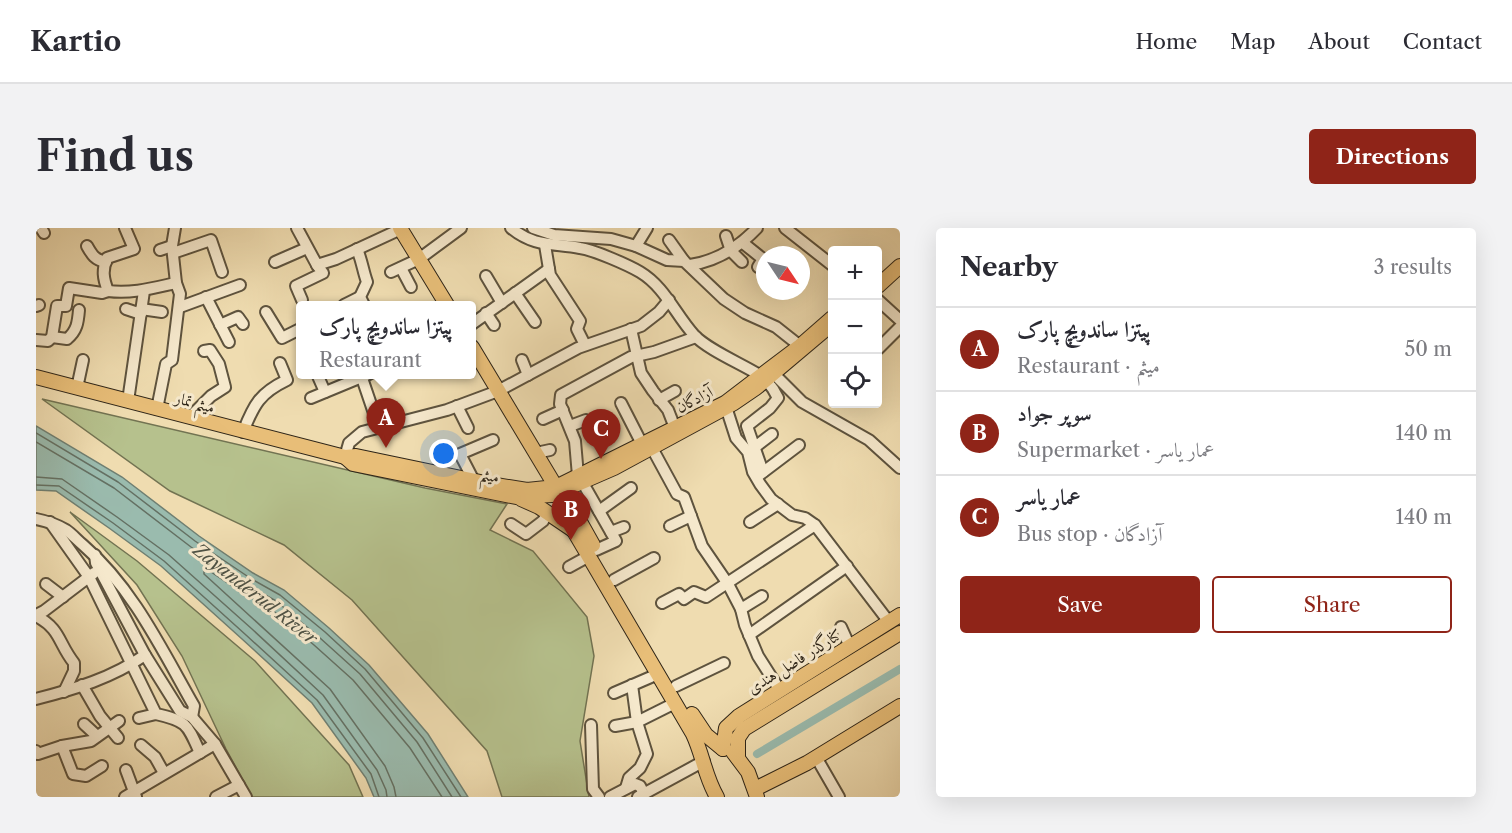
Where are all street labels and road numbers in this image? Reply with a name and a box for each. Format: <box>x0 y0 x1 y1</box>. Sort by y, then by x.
street label: آزادگان <box>672 381 717 417</box>
street label: میثم تمار <box>169 387 217 424</box>
street label: میثم <box>477 463 501 494</box>
street label: کنارگذر فاضل هندی <box>743 623 846 700</box>

